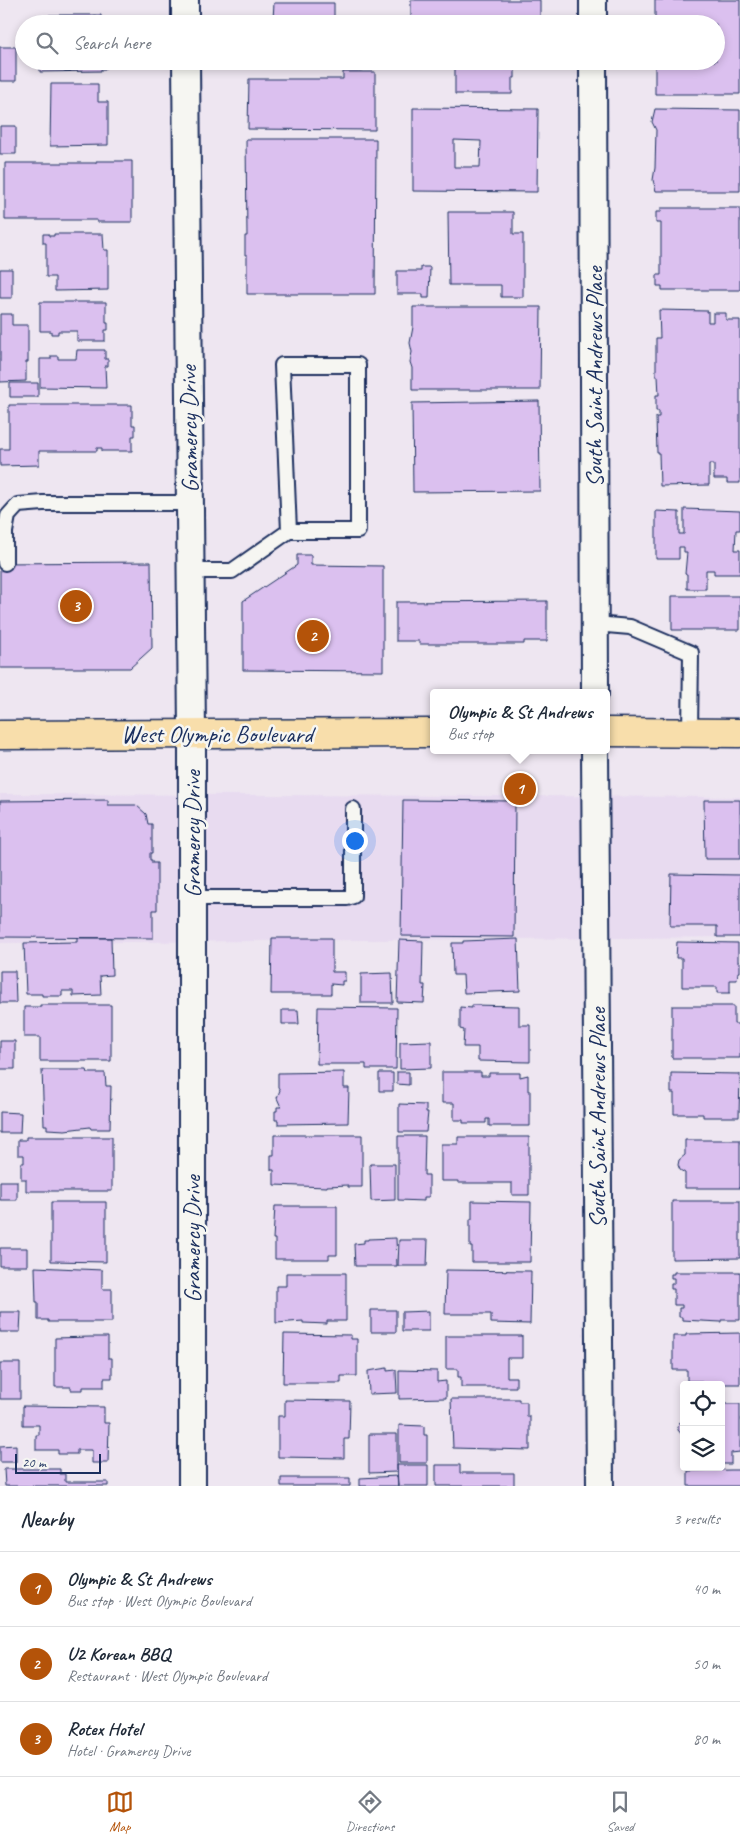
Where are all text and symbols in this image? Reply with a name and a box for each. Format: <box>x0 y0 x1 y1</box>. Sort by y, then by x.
search box <box>15 15 725 70</box>
icon: search <box>33 29 61 57</box>
text: Search here <box>73 31 150 55</box>
street label: South Saint Andrews Place <box>579 265 609 487</box>
street label: Gramercy Drive <box>173 363 205 493</box>
pin: 3 <box>60 587 92 625</box>
pin: 2 <box>297 617 329 655</box>
popup <box>430 689 610 754</box>
text: Olympic & St Andrews <box>448 700 592 724</box>
street label: West Olympic Boulevard <box>121 719 316 749</box>
text: Bus stop <box>448 724 494 744</box>
street label: Gramercy Drive <box>177 768 207 898</box>
pin: 1 <box>504 770 536 808</box>
your location <box>342 828 368 854</box>
street label: South Saint Andrews Place <box>582 1006 612 1228</box>
street label: Gramercy Drive <box>177 1173 207 1303</box>
map controls <box>680 1381 725 1471</box>
button: locate <box>680 1381 725 1426</box>
button: layers <box>680 1426 725 1471</box>
scale bar <box>15 1451 101 1474</box>
text: 20 m <box>22 1454 46 1471</box>
text: Nearby <box>20 1506 73 1532</box>
text: 3 results <box>673 1509 720 1529</box>
text: Olympic & St Andrews <box>67 1567 212 1591</box>
text: 1 <box>32 1579 40 1599</box>
text: 40 m <box>693 1579 720 1599</box>
text: Bus stop · West Olympic Boulevard <box>67 1591 251 1611</box>
text: U2 Korean BBQ <box>67 1642 169 1666</box>
text: 2 <box>32 1654 40 1674</box>
text: 50 m <box>693 1654 720 1674</box>
text: Restaurant · West Olympic Boulevard <box>67 1666 267 1686</box>
text: Rotex Hotel <box>67 1717 142 1741</box>
text: 3 <box>32 1729 40 1749</box>
text: 80 m <box>693 1729 720 1749</box>
text: Hotel · Gramercy Drive <box>67 1741 190 1761</box>
tab: Map <box>106 1788 134 1835</box>
tab: Directions <box>346 1788 394 1835</box>
tab: Saved <box>606 1788 634 1835</box>

